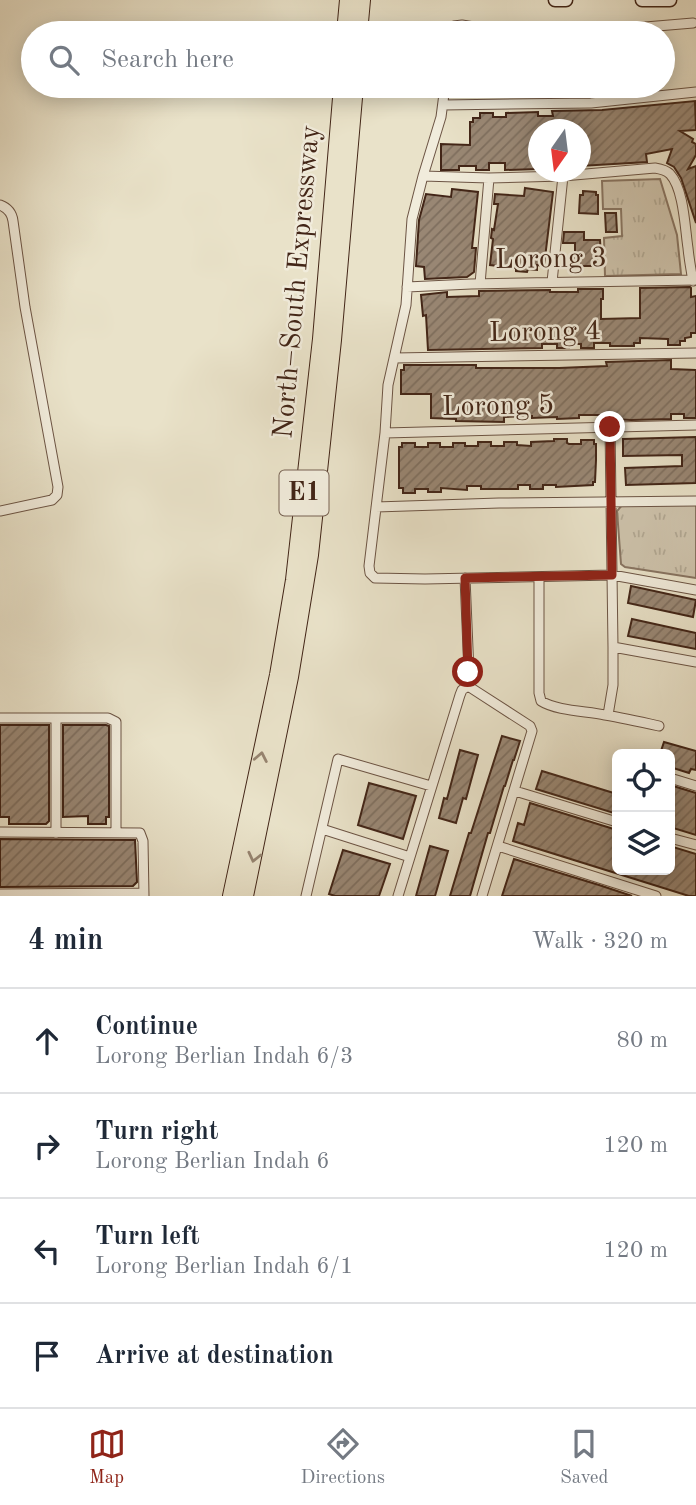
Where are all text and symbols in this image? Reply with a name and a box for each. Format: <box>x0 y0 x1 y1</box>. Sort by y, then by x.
search box <box>21 21 675 98</box>
icon: search <box>45 41 83 79</box>
text: Search here <box>101 47 234 73</box>
north arrow <box>528 119 591 182</box>
street label: North–South Expressway <box>270 124 326 440</box>
street label: Lorong 3 <box>495 245 607 275</box>
street label: Lorong 4 <box>489 318 601 348</box>
street label: Lorong 5 <box>442 392 554 422</box>
route end <box>594 411 625 442</box>
road number: E1 <box>280 471 328 516</box>
route start <box>452 656 483 687</box>
map controls <box>612 749 675 875</box>
button: locate <box>612 749 675 812</box>
one-way arrow <box>253 751 268 763</box>
button: layers <box>612 812 675 875</box>
one-way arrow <box>247 851 262 863</box>
text: 4 min <box>28 926 103 956</box>
text: Walk · 320 m <box>532 930 668 953</box>
text: Continue <box>95 1014 198 1040</box>
icon: ahead <box>28 1022 66 1060</box>
text: 80 m <box>617 1029 668 1052</box>
text: Lorong Berlian Indah 6/3 <box>95 1045 353 1068</box>
text: Turn right <box>95 1119 218 1145</box>
icon: right <box>28 1127 66 1165</box>
text: 120 m <box>603 1134 668 1157</box>
text: Lorong Berlian Indah 6 <box>95 1150 330 1173</box>
text: Turn left <box>95 1224 200 1250</box>
icon: left <box>28 1232 66 1270</box>
text: 120 m <box>603 1239 668 1262</box>
text: Lorong Berlian Indah 6/1 <box>95 1255 353 1278</box>
icon: arrive <box>28 1337 66 1375</box>
text: Arrive at destination <box>95 1343 334 1369</box>
tab: Map <box>88 1425 126 1490</box>
tab: Directions <box>301 1425 385 1490</box>
tab: Saved <box>560 1425 608 1490</box>

